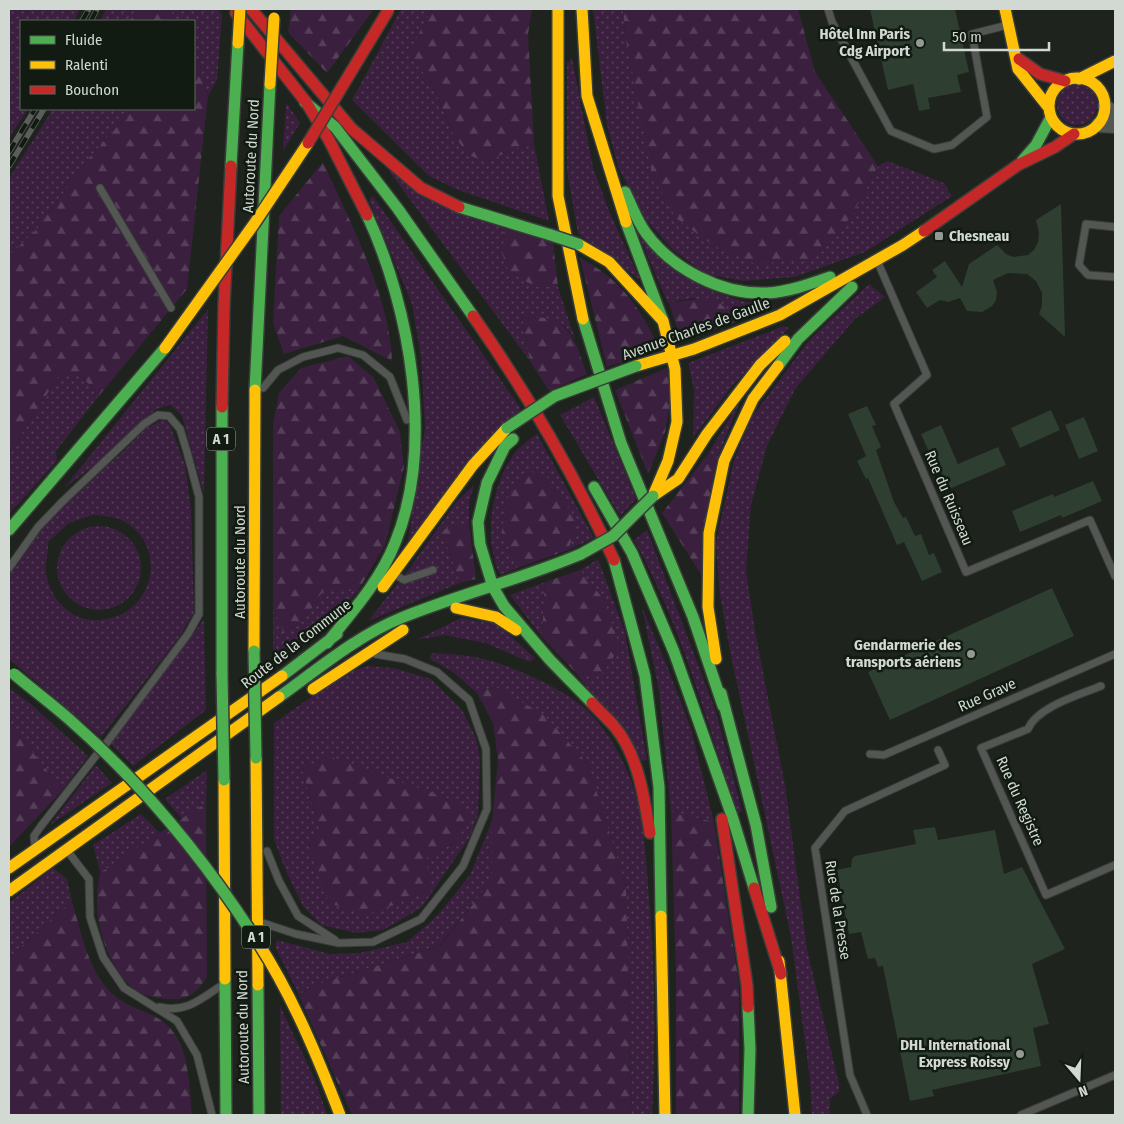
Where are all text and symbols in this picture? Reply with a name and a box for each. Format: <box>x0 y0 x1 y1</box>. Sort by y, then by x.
legend <box>20 20 195 110</box>
scale bar <box>944 20 1049 52</box>
place label: Hôtel Inn Paris Cdg Airport <box>819 25 911 60</box>
text: 50 m <box>952 28 982 46</box>
text: Fluide <box>65 31 102 49</box>
marker: Hôtel Inn Paris Cdg Airport <box>914 37 926 49</box>
text: Ralenti <box>65 56 108 74</box>
text: Bouchon <box>65 81 119 99</box>
street label: Autoroute du Nord <box>239 99 263 213</box>
place label: Chesneau <box>949 227 1009 245</box>
marker: Chesneau <box>933 230 945 242</box>
street label: Avenue Charles de Gaulle <box>620 294 772 364</box>
road number: A 1 <box>207 428 235 450</box>
street label: Rue du Ruisseau <box>921 448 977 548</box>
street label: Autoroute du Nord <box>231 505 249 619</box>
street label: Route de la Commune <box>237 596 355 692</box>
place label: Gendarmerie des transports aériens <box>846 636 961 671</box>
marker: Gendarmerie des transports aériens <box>965 648 977 660</box>
street label: Rue Grave <box>955 674 1019 716</box>
street label: Rue du Registre <box>992 753 1048 849</box>
street label: Rue de la Presse <box>821 859 855 961</box>
road number: A 1 <box>242 926 270 949</box>
street label: Autoroute du Nord <box>233 970 253 1084</box>
place label: DHL International Express Roissy <box>900 1036 1011 1071</box>
marker: DHL International Express Roissy <box>1014 1048 1026 1060</box>
north arrow <box>1054 1054 1104 1104</box>
text: N <box>1076 1081 1090 1100</box>

